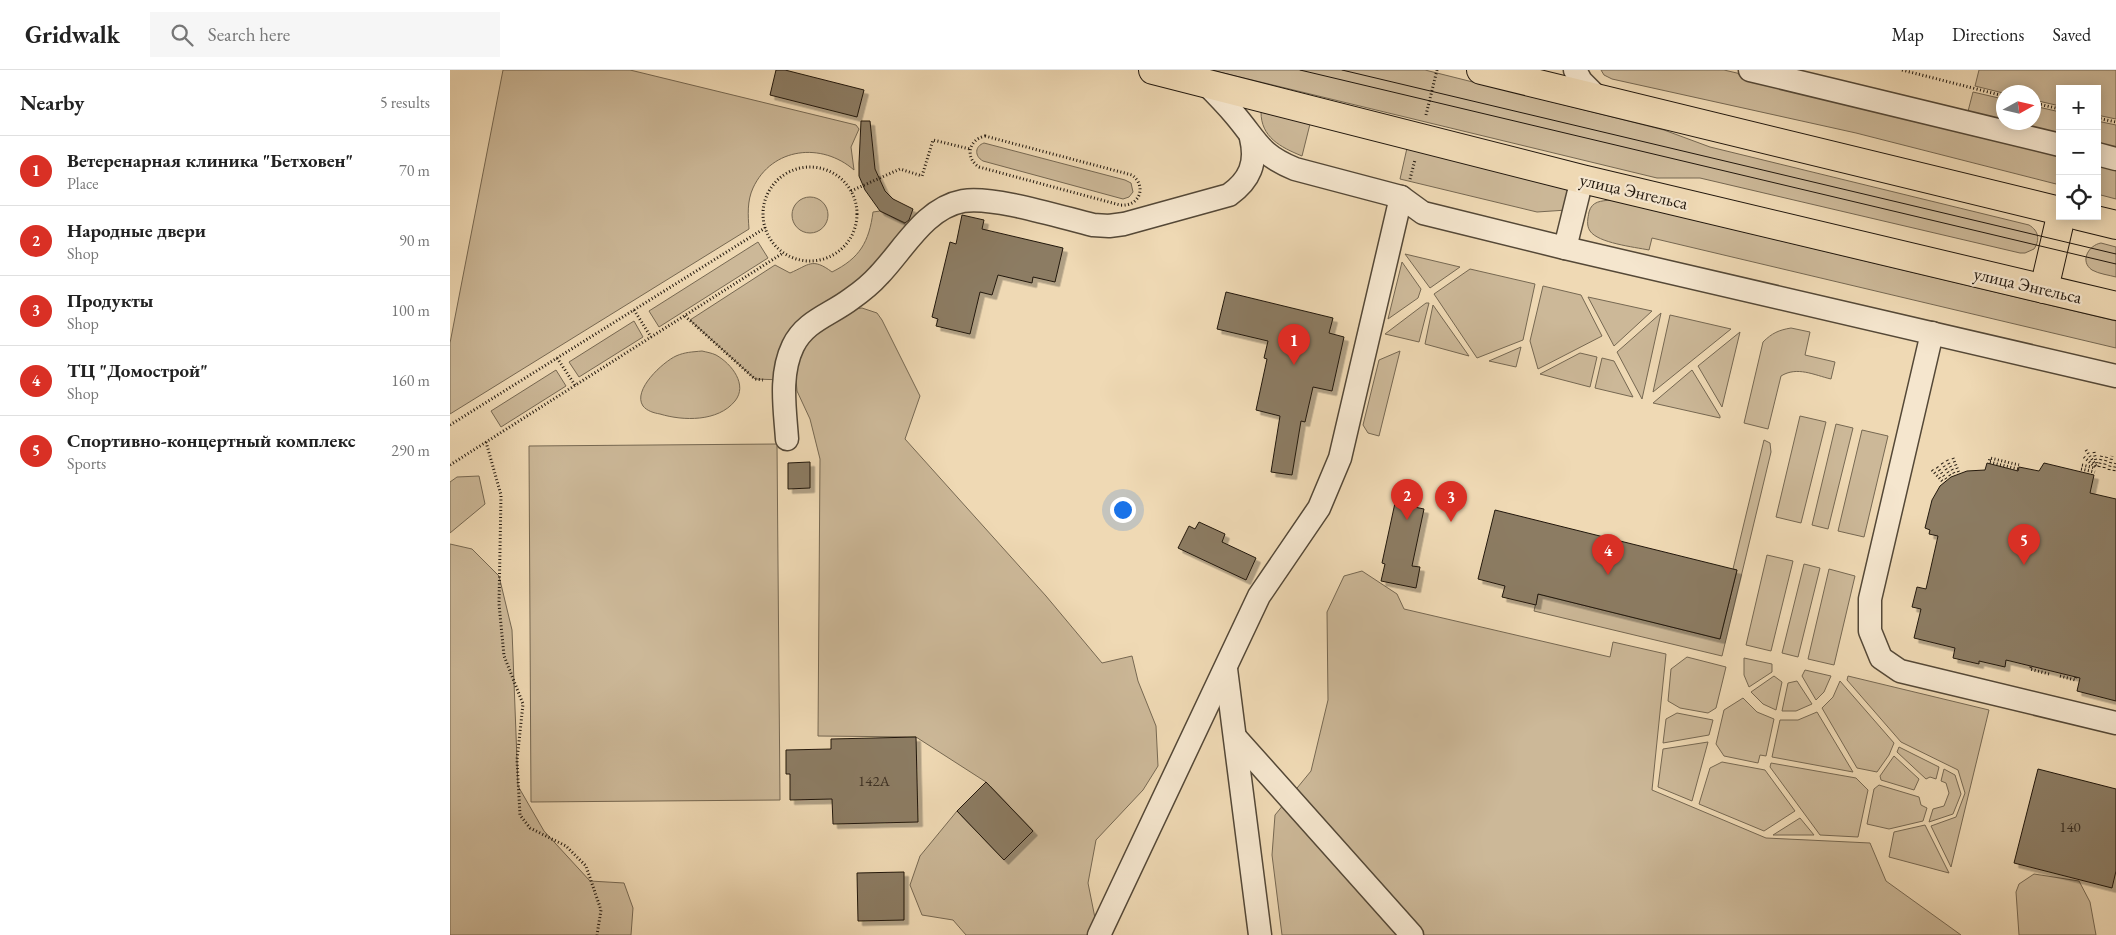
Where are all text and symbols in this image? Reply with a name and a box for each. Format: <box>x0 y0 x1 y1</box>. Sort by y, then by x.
search box <box>150 12 500 57</box>
text: Gridwalk <box>25 19 120 50</box>
icon: search <box>168 21 196 49</box>
text: Search here <box>208 22 290 47</box>
text: Map <box>1892 23 1924 46</box>
text: Directions <box>1952 23 2024 46</box>
text: Saved <box>2052 23 2091 46</box>
north arrow <box>1996 85 2041 130</box>
map controls <box>2056 85 2101 220</box>
button: + <box>2056 85 2101 130</box>
text: Nearby <box>20 89 84 116</box>
text: 5 results <box>380 92 430 113</box>
button: − <box>2056 130 2101 175</box>
text: Ветеренарная клиника "Бетховен" <box>67 148 353 173</box>
text: 1 <box>32 160 40 181</box>
text: 70 m <box>399 160 430 181</box>
street label: улица Энгельса <box>1578 167 1691 215</box>
text: Place <box>67 173 99 194</box>
button: locate <box>2056 175 2101 220</box>
text: Народные двери <box>67 218 206 243</box>
text: 2 <box>32 230 40 251</box>
text: 90 m <box>399 230 430 251</box>
text: Shop <box>67 243 99 264</box>
street label: улица Энгельса <box>1972 261 2085 309</box>
text: Продукты <box>67 288 153 313</box>
text: 3 <box>32 300 40 321</box>
text: 100 m <box>391 300 430 321</box>
text: Shop <box>67 313 99 334</box>
pin: 1 <box>1278 324 1310 365</box>
text: ТЦ "Домострой" <box>67 358 208 383</box>
text: 4 <box>32 370 40 391</box>
text: 160 m <box>391 370 430 391</box>
text: Shop <box>67 383 99 404</box>
text: Спортивно-концертный комплекс <box>67 428 355 453</box>
text: 5 <box>32 440 40 461</box>
text: 290 m <box>391 440 430 461</box>
text: Sports <box>67 453 106 474</box>
pin: 2 <box>1391 479 1423 520</box>
pin: 3 <box>1435 481 1467 522</box>
your location <box>1110 497 1136 523</box>
pin: 5 <box>2008 524 2040 565</box>
pin: 4 <box>1592 534 1624 575</box>
house number: 142А <box>858 771 891 790</box>
house number: 140 <box>2059 817 2081 836</box>

